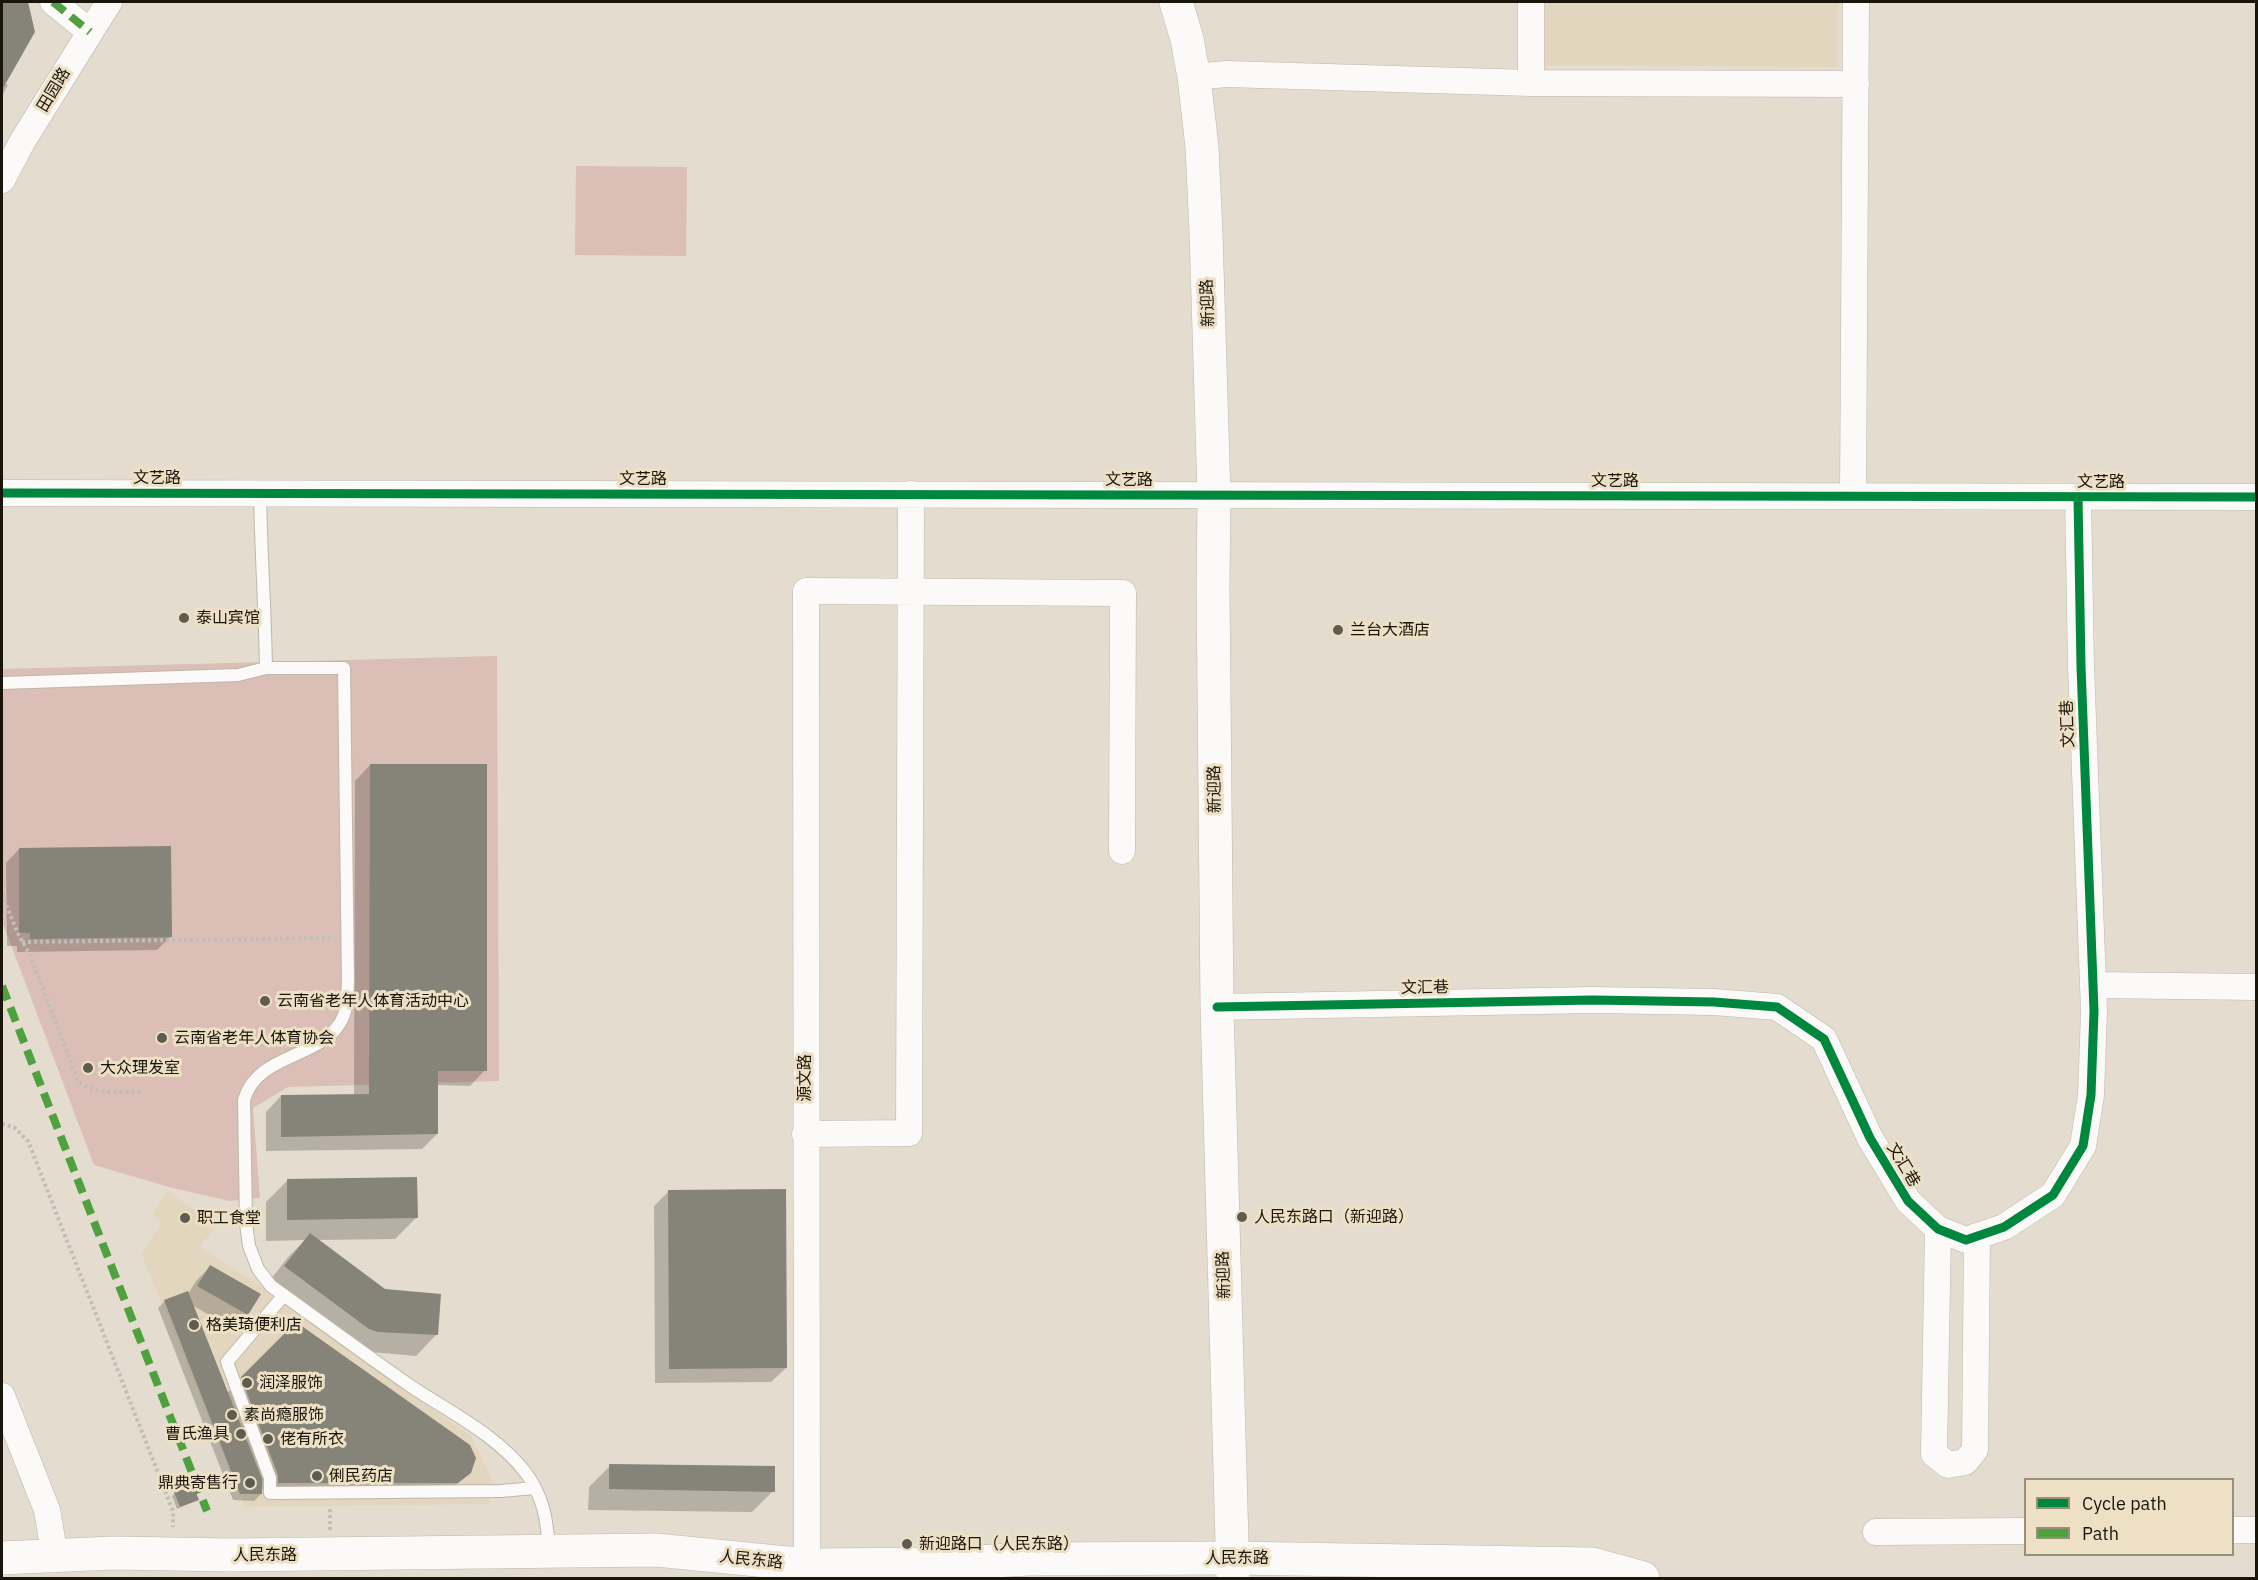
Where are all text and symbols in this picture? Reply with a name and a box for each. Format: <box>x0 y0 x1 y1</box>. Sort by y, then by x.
street label: 田园路 <box>33 64 75 116</box>
street label: 新迎路 <box>1198 279 1218 327</box>
street label: 文艺路 <box>133 468 181 488</box>
street label: 文艺路 <box>619 469 667 489</box>
street label: 文艺路 <box>1105 470 1153 490</box>
street label: 文艺路 <box>1591 471 1639 491</box>
street label: 文艺路 <box>2077 472 2125 492</box>
place label: 泰山宾馆 <box>196 608 260 628</box>
marker: 泰山宾馆 <box>177 611 191 625</box>
place label: 兰台大酒店 <box>1350 620 1430 640</box>
marker: 兰台大酒店 <box>1331 623 1345 637</box>
street label: 文汇巷 <box>2058 700 2078 748</box>
street label: 新迎路 <box>1205 765 1225 813</box>
street label: 文汇巷 <box>1401 978 1449 998</box>
place label: 云南省老年人体育活动中心 <box>277 991 469 1011</box>
marker: 云南省老年人体育活动中心 <box>258 994 272 1008</box>
place label: 云南省老年人体育协会 <box>174 1028 334 1048</box>
marker: 云南省老年人体育协会 <box>155 1031 169 1045</box>
street label: 源文路 <box>795 1054 815 1102</box>
place label: 大众理发室 <box>100 1058 180 1078</box>
marker: 大众理发室 <box>81 1061 95 1075</box>
street label: 文汇巷 <box>1882 1139 1924 1191</box>
place label: 人民东路口（新迎路） <box>1254 1207 1414 1227</box>
place label: 职工食堂 <box>197 1208 261 1228</box>
marker: 人民东路口（新迎路） <box>1235 1210 1249 1224</box>
marker: 职工食堂 <box>178 1211 192 1225</box>
street label: 新迎路 <box>1214 1251 1234 1299</box>
place label: 格美琦便利店 <box>206 1315 302 1335</box>
marker: 格美琦便利店 <box>187 1318 201 1332</box>
place label: 润泽服饰 <box>259 1373 323 1393</box>
marker: 润泽服饰 <box>240 1376 254 1390</box>
place label: 素尚瘾服饰 <box>244 1405 324 1425</box>
marker: 素尚瘾服饰 <box>225 1408 239 1422</box>
place label: 曹氏渔具 <box>165 1424 229 1444</box>
marker: 曹氏渔具 <box>234 1427 248 1441</box>
place label: 佬有所衣 <box>280 1429 344 1449</box>
marker: 佬有所衣 <box>261 1432 275 1446</box>
place label: 俐民药店 <box>329 1466 393 1486</box>
marker: 俐民药店 <box>310 1469 324 1483</box>
place label: 鼎典寄售行 <box>158 1473 238 1493</box>
marker: 鼎典寄售行 <box>243 1476 257 1490</box>
legend <box>2024 1478 2234 1556</box>
text: Cycle path <box>2082 1492 2167 1515</box>
text: Path <box>2082 1522 2119 1545</box>
place label: 新迎路口（人民东路） <box>919 1534 1079 1554</box>
marker: 新迎路口（人民东路） <box>900 1537 914 1551</box>
street label: 人民东路 <box>233 1545 297 1565</box>
street label: 人民东路 <box>718 1547 784 1573</box>
street label: 人民东路 <box>1205 1548 1269 1568</box>

